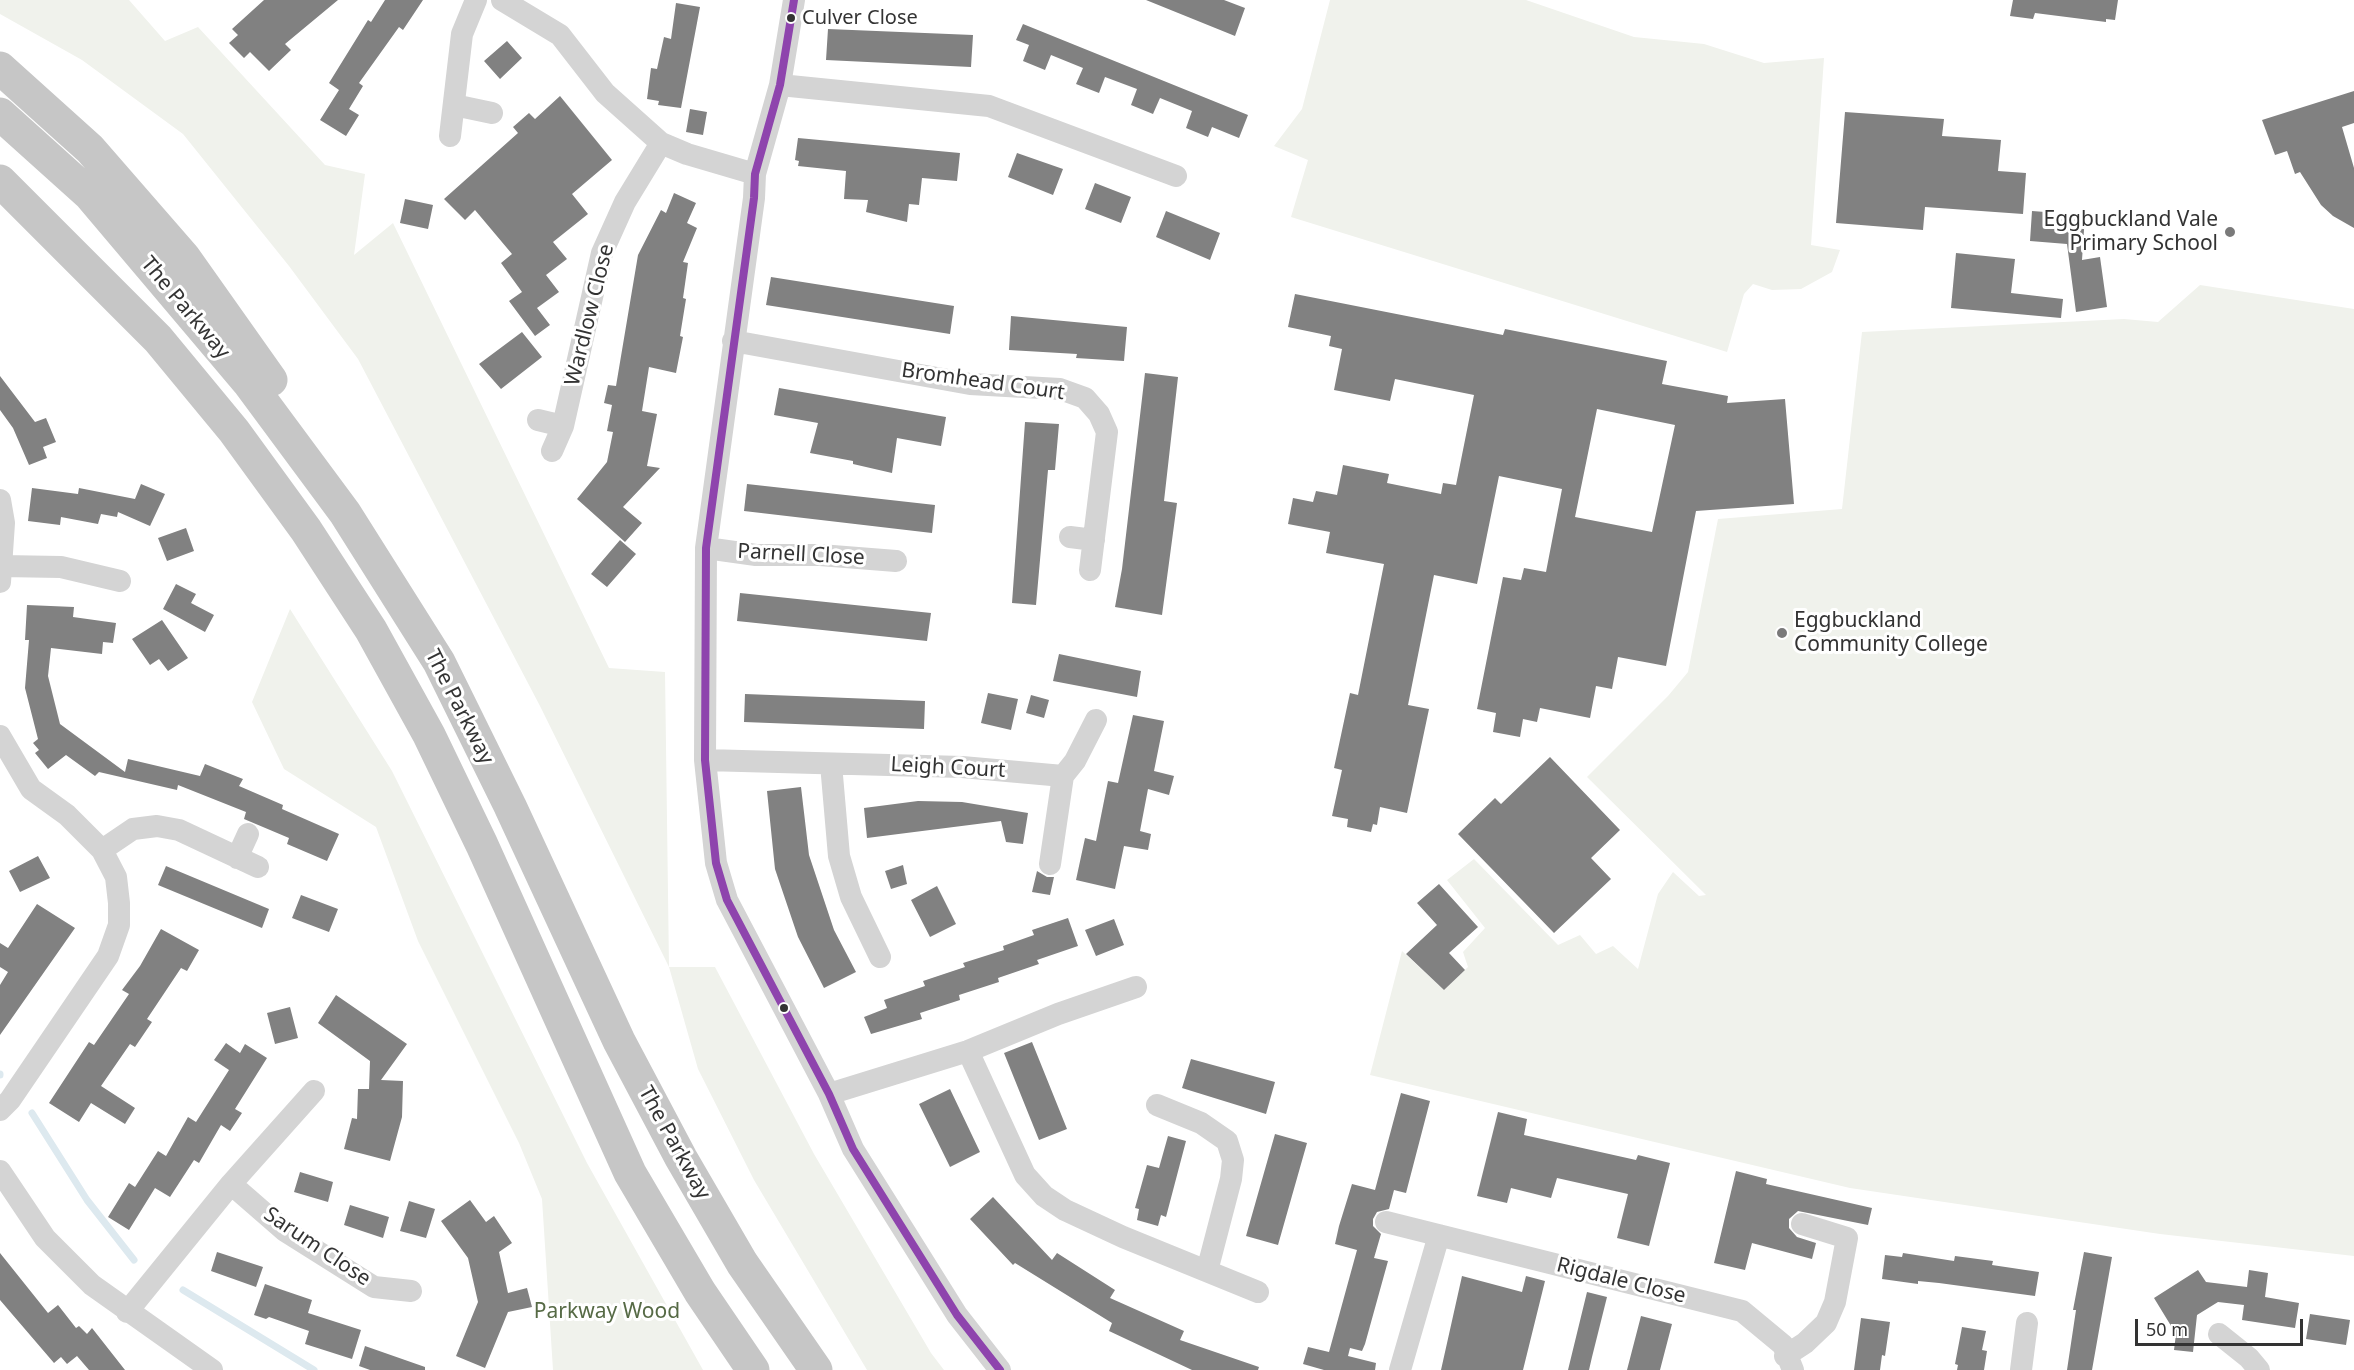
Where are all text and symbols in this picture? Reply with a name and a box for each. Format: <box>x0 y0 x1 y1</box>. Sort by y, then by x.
place label: Culver Close <box>802 6 918 30</box>
marker: Culver Close <box>785 12 797 24</box>
place label: Eggbuckland Vale Primary School <box>2044 207 2218 257</box>
marker: Eggbuckland Vale Primary School <box>2223 225 2237 239</box>
street label: Wardlow Close <box>560 242 620 388</box>
street label: The Parkway <box>135 252 235 364</box>
street label: Bromhead Court <box>900 358 1066 406</box>
street label: Parnell Close <box>737 539 865 571</box>
place label: Eggbuckland Community College <box>1794 608 1988 658</box>
marker: Eggbuckland Community College <box>1775 626 1789 640</box>
street label: The Parkway <box>419 645 499 769</box>
street label: Leigh Court <box>890 752 1006 784</box>
unlabelled marker <box>778 1002 790 1014</box>
street label: The Parkway <box>633 1082 715 1204</box>
street label: Sarum Close <box>259 1202 375 1292</box>
street label: Rigdale Close <box>1554 1253 1688 1309</box>
park label: Parkway Wood <box>534 1299 680 1325</box>
scale bar <box>2138 1307 2306 1345</box>
text: 50 m <box>2146 1317 2188 1341</box>

